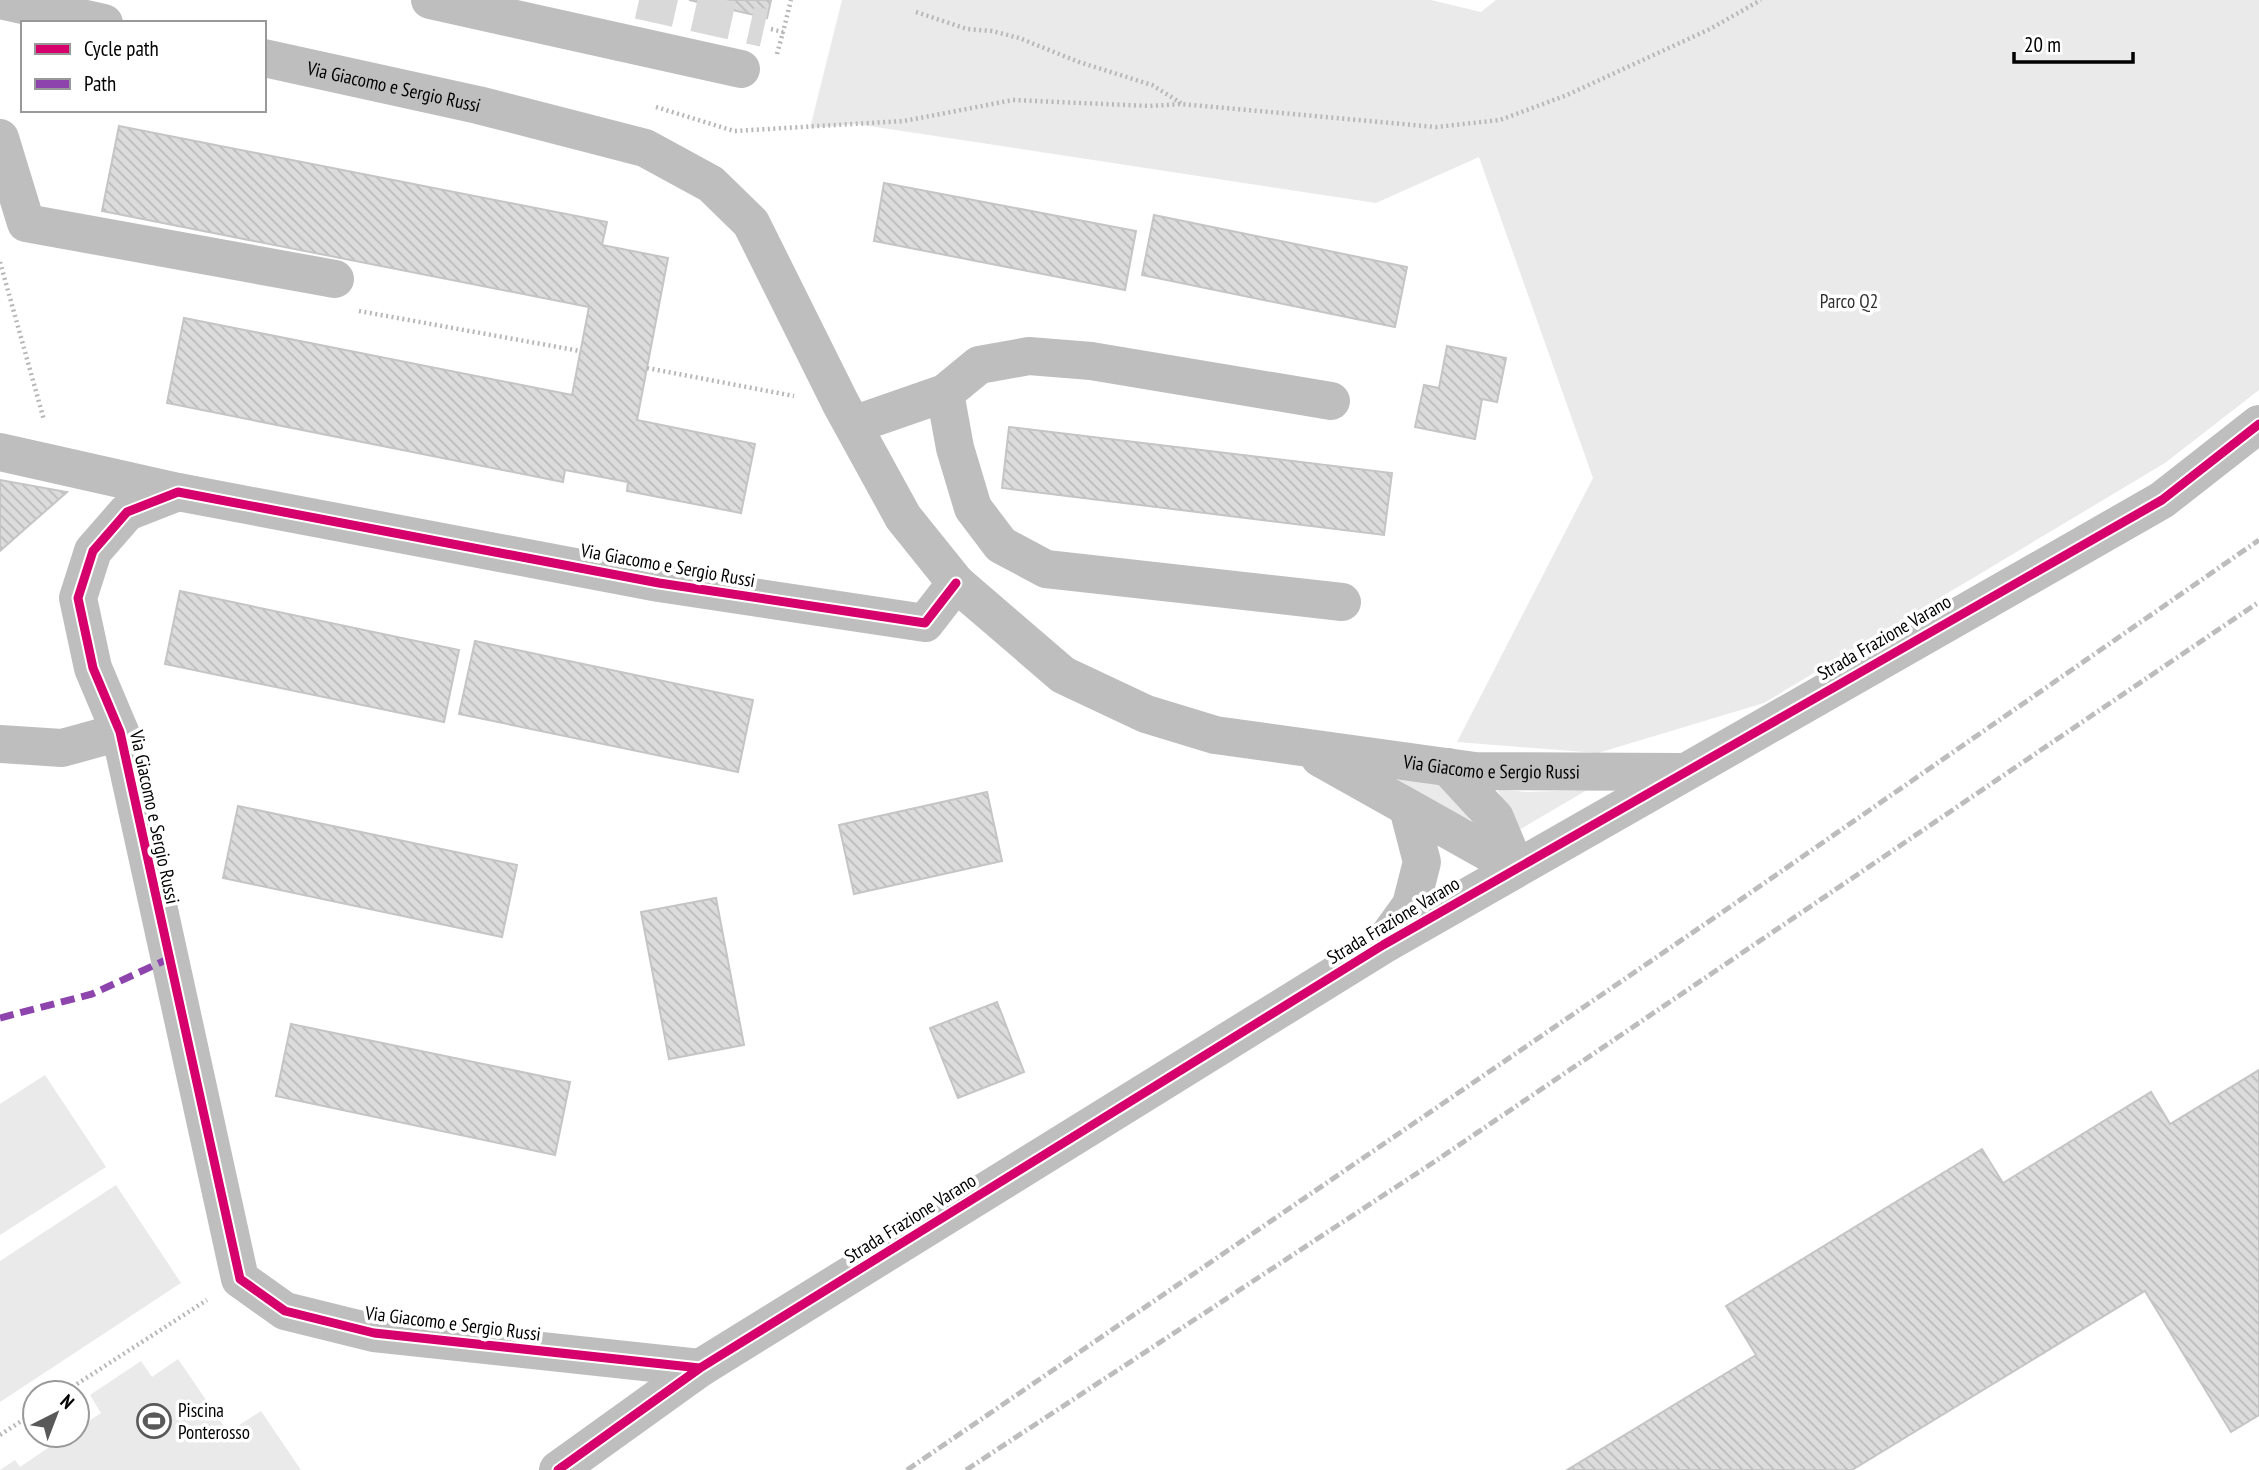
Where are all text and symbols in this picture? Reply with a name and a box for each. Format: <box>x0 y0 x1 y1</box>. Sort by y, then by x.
legend <box>21 21 266 112</box>
scale bar <box>2014 21 2133 65</box>
text: 20 m <box>2024 31 2061 58</box>
text: Cycle path <box>84 35 159 62</box>
street label: Via Giacomo e Sergio Russi <box>304 56 483 117</box>
text: Path <box>84 70 116 97</box>
park label: Parco Q2 <box>1820 289 1878 313</box>
street label: Via Giacomo e Sergio Russi <box>578 538 757 592</box>
street label: Strada Frazione Varano <box>1813 589 1955 685</box>
street label: Via Giacomo e Sergio Russi <box>125 727 185 906</box>
street label: Via Giacomo e Sergio Russi <box>1401 749 1580 784</box>
street label: Strada Frazione Varano <box>1322 871 1464 969</box>
street label: Strada Frazione Varano <box>840 1168 980 1268</box>
street label: Via Giacomo e Sergio Russi <box>363 1300 542 1346</box>
north arrow <box>21 1379 91 1449</box>
text: N <box>56 1389 79 1414</box>
place label: Piscina Ponterosso <box>178 1398 250 1444</box>
sports icon: Piscina Ponterosso <box>135 1402 173 1440</box>

